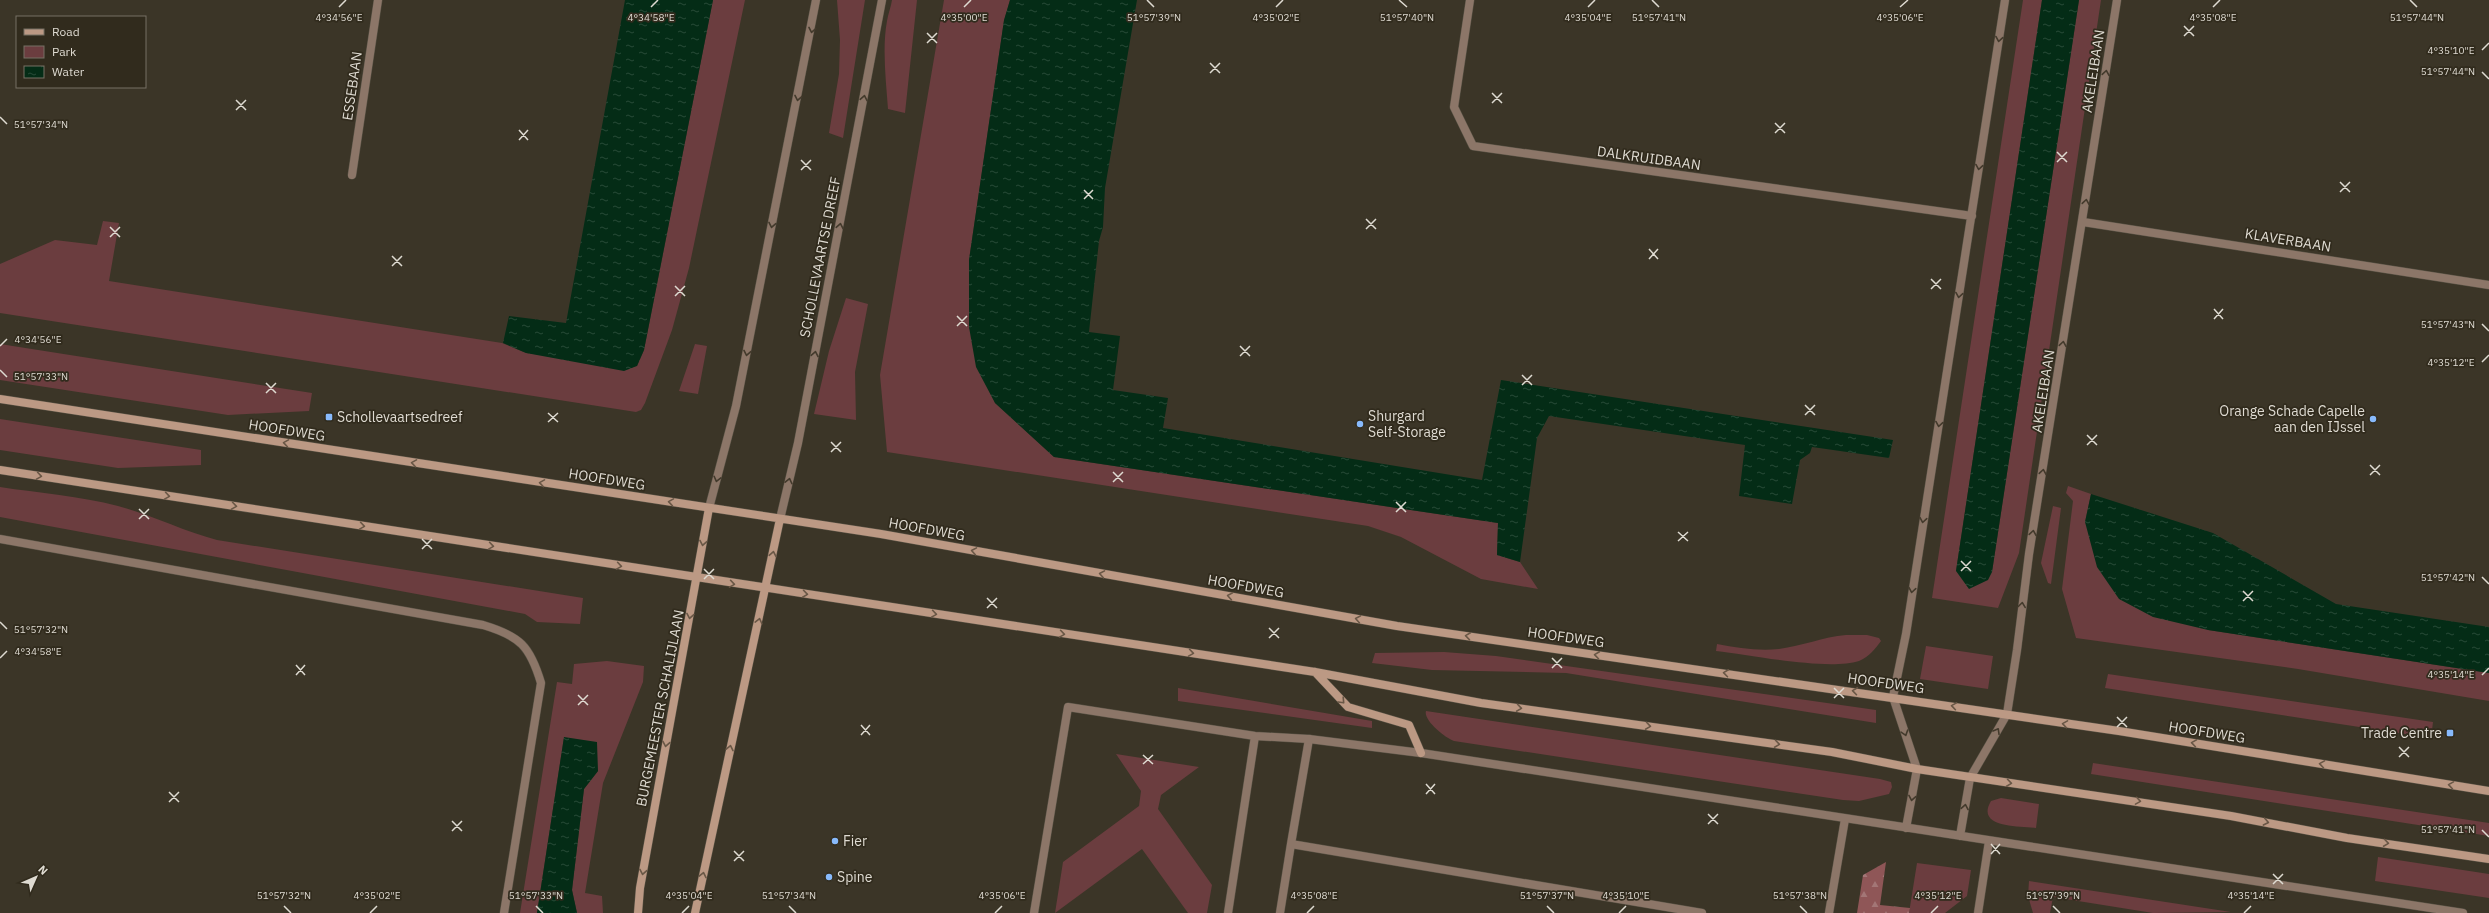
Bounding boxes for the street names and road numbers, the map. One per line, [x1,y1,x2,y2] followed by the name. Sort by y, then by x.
[2078,28,2108,114] street label: AKELEIBAAN
[338,50,366,122] street label: ESSEBAAN
[1596,142,1702,174] street label: DALKRUIDBAAN
[796,175,844,339] street label: SCHOLLEVAARTSE DREEF
[2243,224,2333,256] street label: KLAVERBAAN
[2028,348,2058,434] street label: AKELEIBAAN
[247,415,327,445] street label: HOOFDWEG
[567,464,647,494] street label: HOOFDWEG
[887,513,967,545] street label: HOOFDWEG
[1206,570,1286,602] street label: HOOFDWEG
[632,608,688,808] street label: BURGEMEESTER SCHALIJLAAN
[1526,623,1606,651] street label: HOOFDWEG
[1846,669,1926,697] street label: HOOFDWEG
[2167,717,2247,747] street label: HOOFDWEG

